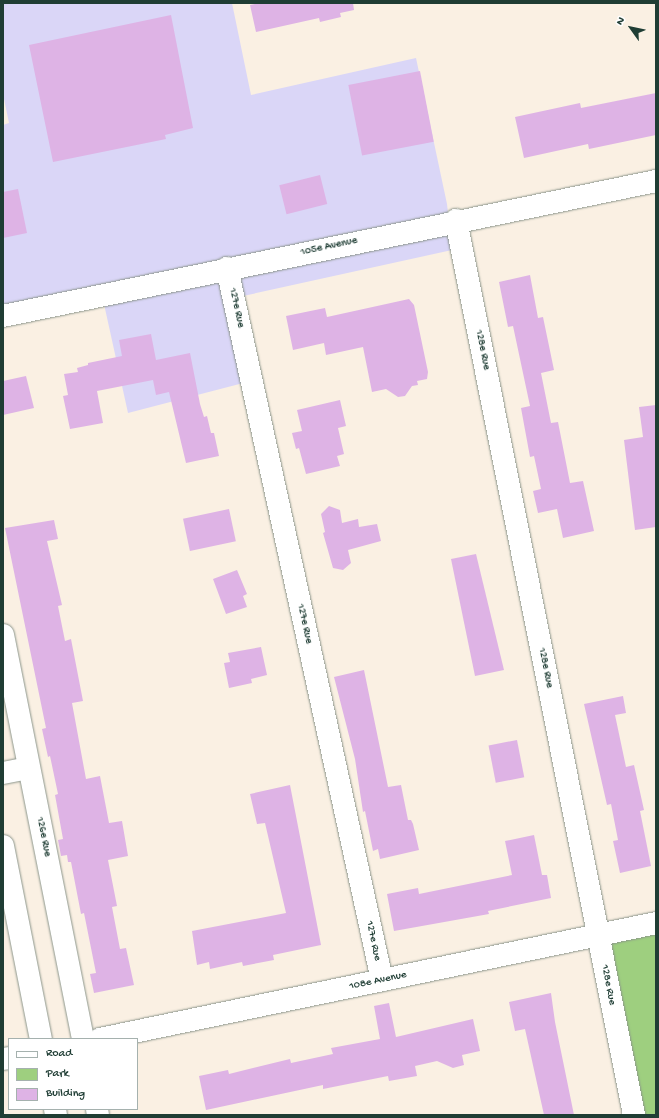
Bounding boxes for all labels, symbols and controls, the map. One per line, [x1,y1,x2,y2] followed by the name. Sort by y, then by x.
[611,8,651,48] north arrow
[614,15,628,28] text: N
[299,235,359,259] street label: 105e Avenue
[225,287,247,329] street label: 127e Rue
[472,329,492,371] street label: 128e Rue
[293,603,315,645] street label: 127e Rue
[535,647,555,689] street label: 128e Rue
[33,816,53,858] street label: 126e Rue
[362,920,384,962] street label: 127e Rue
[598,964,618,1006] street label: 128e Rue
[348,969,408,993] street label: 108e Avenue
[8,1038,138,1110] legend
[46,1047,72,1061] text: Road
[46,1067,69,1081] text: Park
[46,1087,85,1101] text: Building

